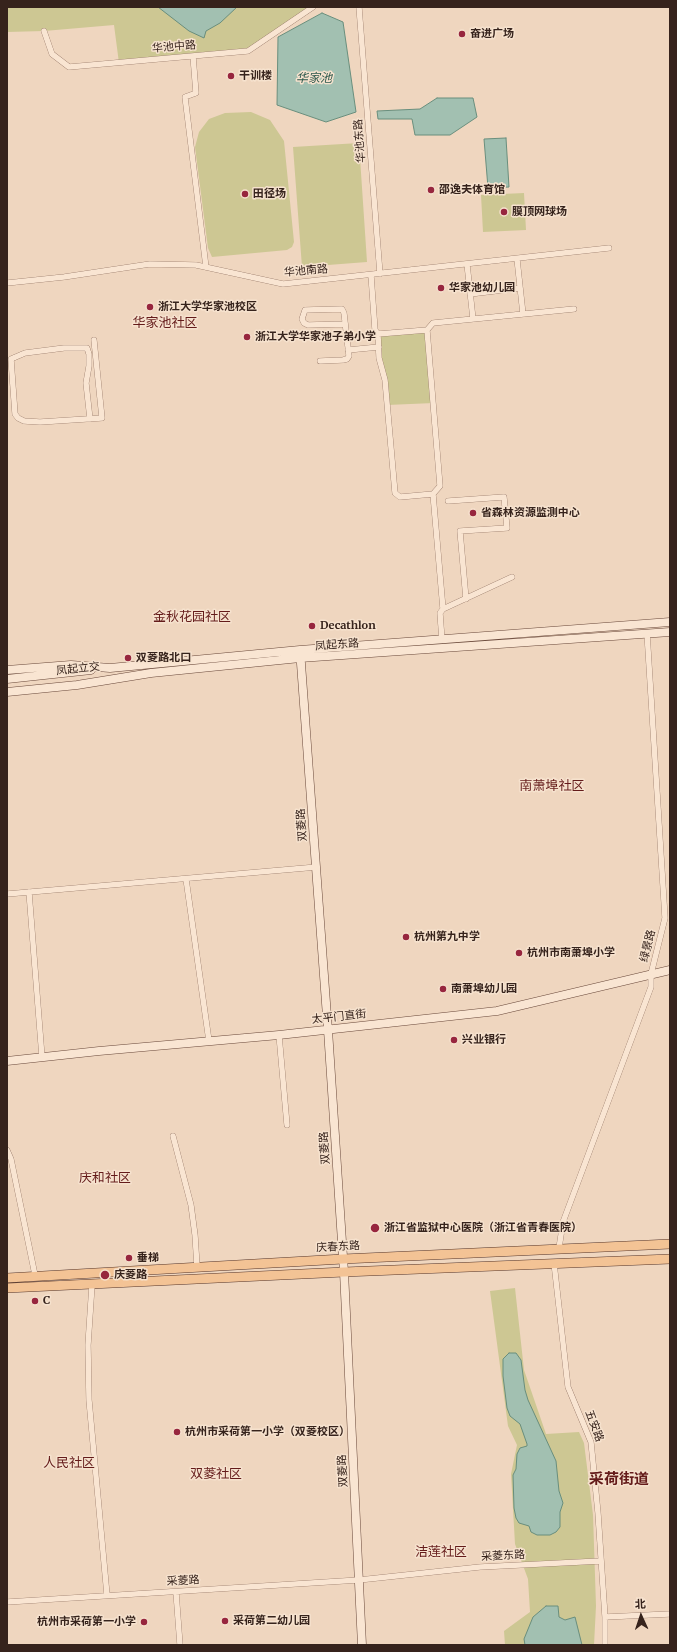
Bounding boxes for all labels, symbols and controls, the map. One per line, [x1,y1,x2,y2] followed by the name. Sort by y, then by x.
[470,27,514,41] place label: 奋进广场
[457,29,467,39] marker: 奋进广场
[152,39,196,55] street label: 华池中路
[239,69,272,83] place label: 干训楼
[226,71,236,81] marker: 干训楼
[296,72,332,86] water label: 华家池
[352,119,368,163] street label: 华池东路
[439,183,505,197] place label: 邵逸夫体育馆
[426,185,436,195] marker: 邵逸夫体育馆
[253,187,286,201] place label: 田径场
[240,189,250,199] marker: 田径场
[512,205,567,219] place label: 膜顶网球场
[499,207,509,217] marker: 膜顶网球场
[284,263,328,279] street label: 华池南路
[449,281,515,295] place label: 华家池幼儿园
[436,283,446,293] marker: 华家池幼儿园
[158,300,257,314] place label: 浙江大学华家池校区
[145,302,155,312] marker: 浙江大学华家池校区
[133,315,197,331] district label: 华家池社区
[255,330,376,344] place label: 浙江大学华家池子弟小学
[242,332,252,342] marker: 浙江大学华家池子弟小学
[481,506,580,520] place label: 省森林资源监测中心
[468,508,478,518] marker: 省森林资源监测中心
[153,609,231,625] district label: 金秋花园社区
[320,619,376,633] place label: Decathlon
[307,621,317,631] marker: Decathlon
[315,637,359,653] street label: 凤起东路
[136,651,191,665] place label: 双菱路北口
[123,653,133,663] marker: 双菱路北口
[55,660,101,678] street label: 凤起立交
[520,778,584,794] district label: 南萧埠社区
[294,808,310,842] street label: 双菱路
[638,928,658,964] street label: 绿景路
[414,930,480,944] place label: 杭州第九中学
[401,932,411,942] marker: 杭州第九中学
[527,946,615,960] place label: 杭州市南萧埠小学
[514,948,524,958] marker: 杭州市南萧埠小学
[451,982,517,996] place label: 南萧埠幼儿园
[438,984,448,994] marker: 南萧埠幼儿园
[311,1008,367,1026] street label: 太平门直街
[462,1033,506,1047] place label: 兴业银行
[449,1035,459,1045] marker: 兴业银行
[317,1131,333,1165] street label: 双菱路
[79,1170,131,1186] district label: 庆和社区
[384,1221,582,1235] place label: 浙江省监狱中心医院（浙江省青春医院）
[369,1222,381,1234] marker: 浙江省监狱中心医院（浙江省青春医院）
[316,1239,360,1255] street label: 庆春东路
[137,1251,159,1265] place label: 垂梯
[124,1253,134,1263] marker: 垂梯
[114,1268,147,1282] place label: 庆菱路
[99,1269,111,1281] marker: 庆菱路
[43,1294,50,1308] place label: C
[30,1296,40,1306] marker: C
[582,1408,606,1444] street label: 五安路
[185,1425,350,1439] place label: 杭州市采荷第一小学（双菱校区）
[172,1427,182,1437] marker: 杭州市采荷第一小学（双菱校区）
[336,1454,350,1488] street label: 双菱路
[43,1455,95,1471] district label: 人民社区
[190,1466,242,1482] district label: 双菱社区
[589,1471,649,1489] district label: 采荷街道
[415,1544,467,1560] district label: 洁莲社区
[481,1548,525,1564] street label: 采菱东路
[166,1574,200,1588] street label: 采菱路
[621,1596,661,1636] north arrow
[635,1597,646,1611] text: 北
[233,1614,310,1628] place label: 采荷第二幼儿园
[37,1615,136,1629] place label: 杭州市采荷第一小学
[220,1616,230,1626] marker: 采荷第二幼儿园
[139,1617,149,1627] marker: 杭州市采荷第一小学

